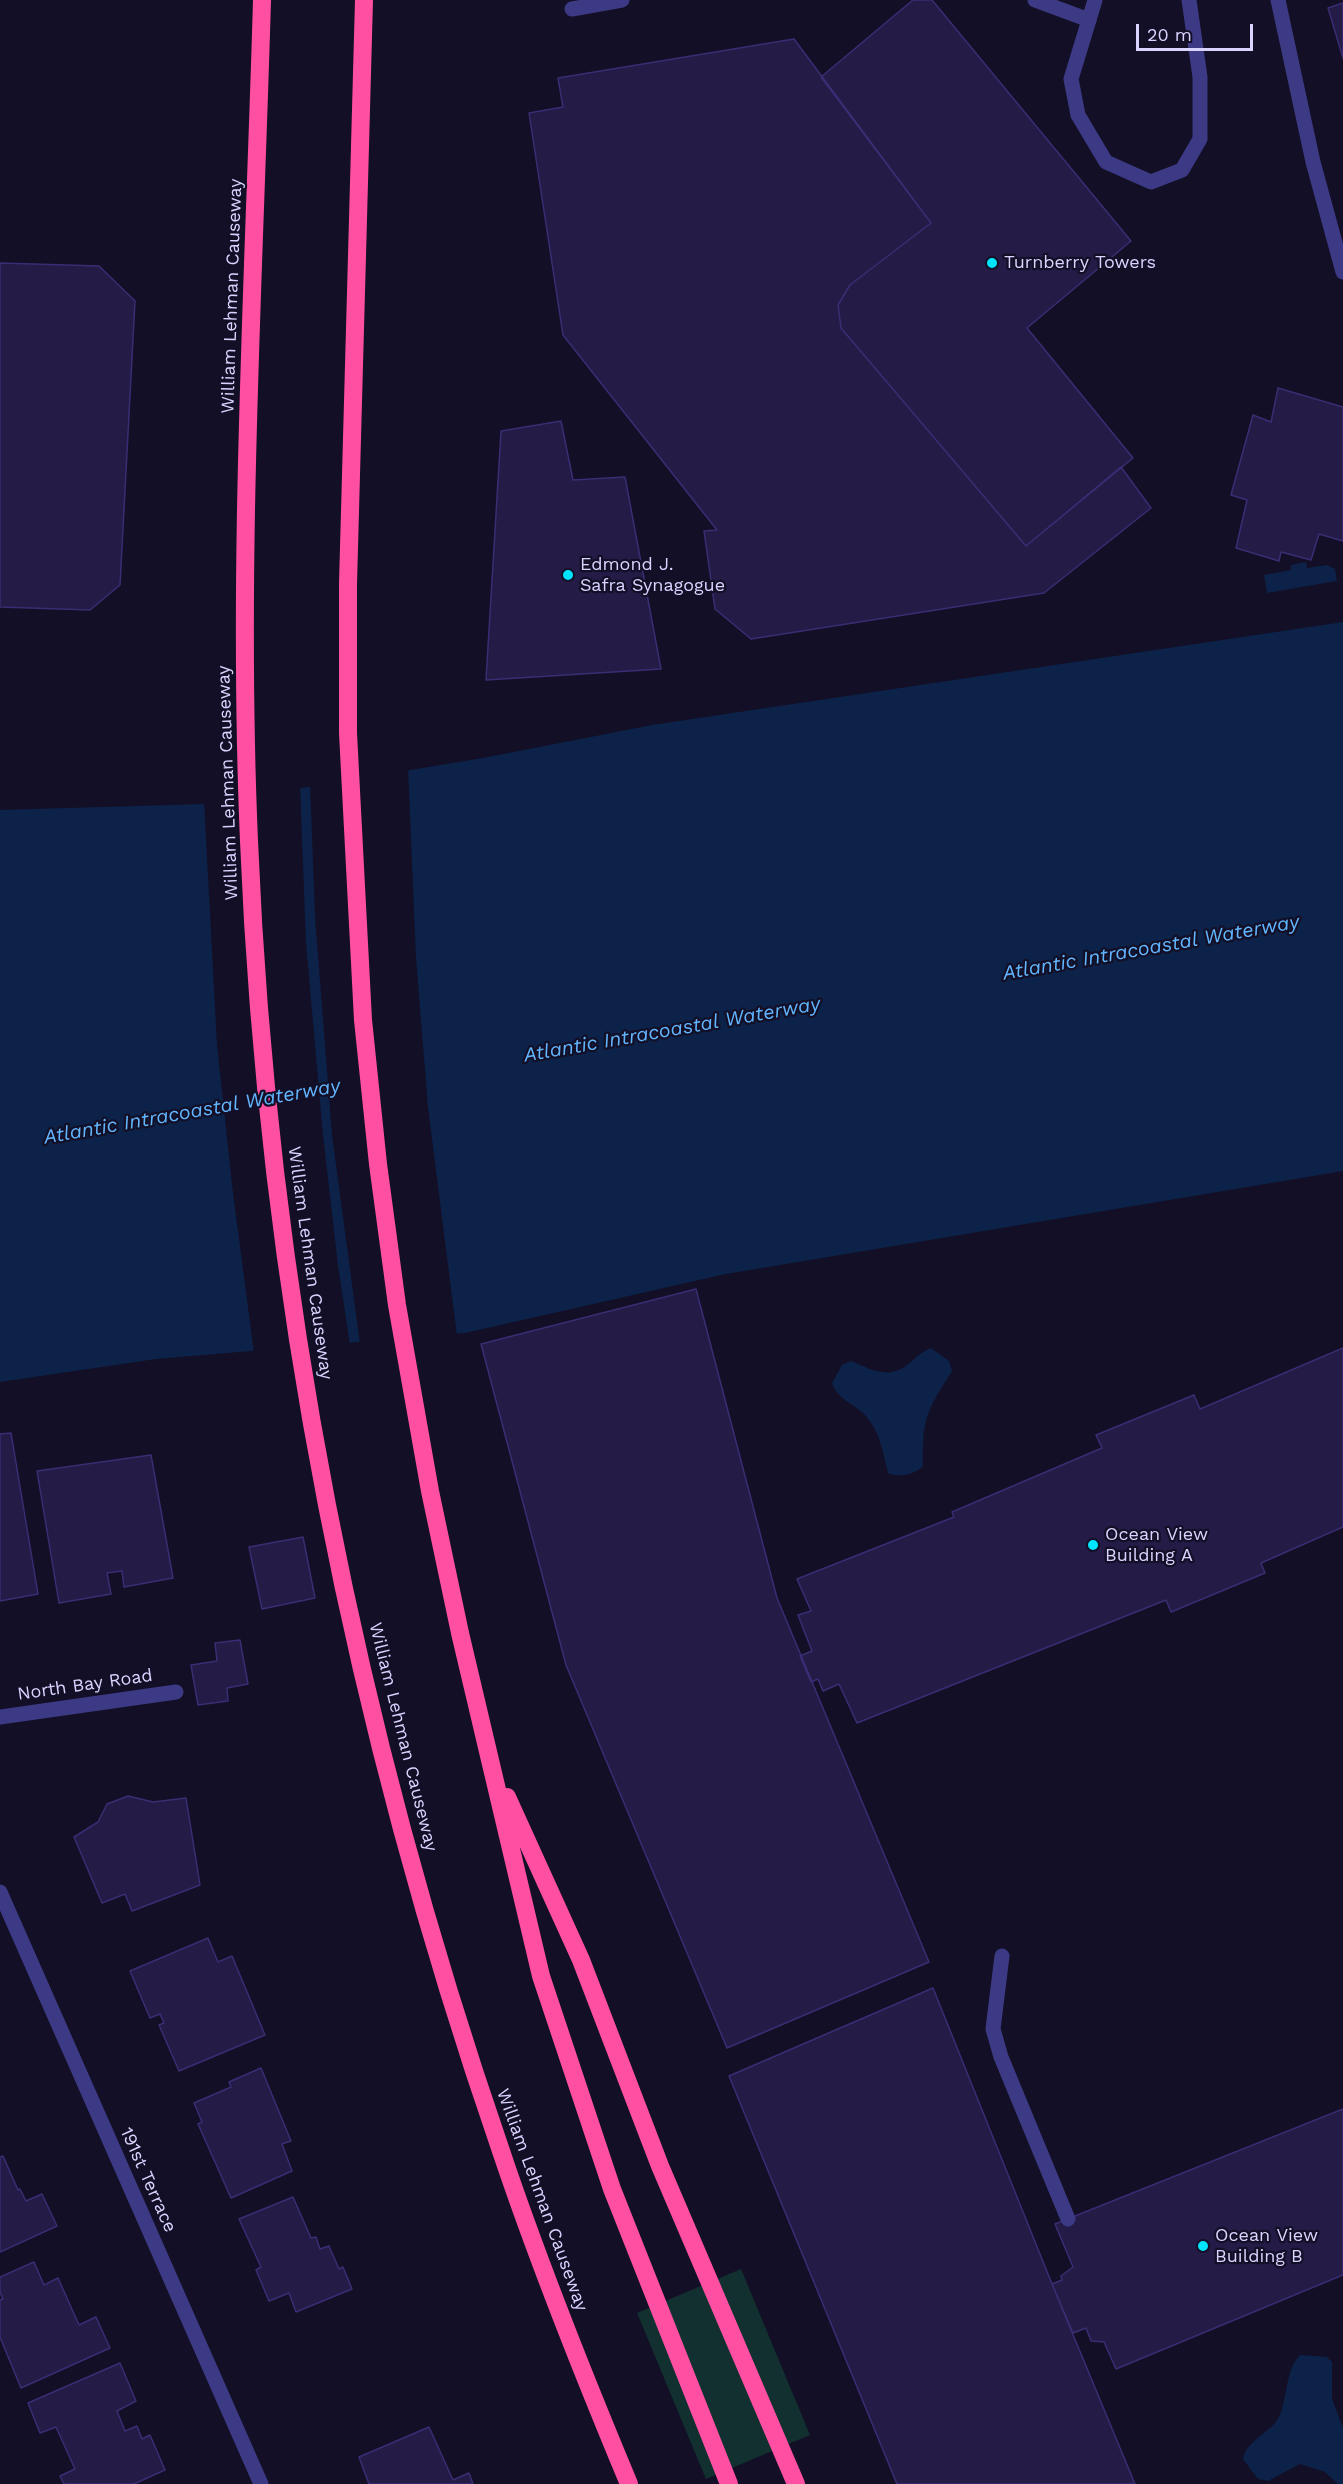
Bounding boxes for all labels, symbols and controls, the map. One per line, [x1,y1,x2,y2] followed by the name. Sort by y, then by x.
[1139,12,1256,50] scale bar
[1147,24,1192,45] text: 20 m
[217,178,247,414] street label: William Lehman Causeway
[1004,252,1156,274] place label: Turnberry Towers
[985,256,999,270] marker: Turnberry Towers
[580,554,725,596] place label: Edmond J. Safra Synagogue
[561,568,575,582] marker: Edmond J. Safra Synagogue
[213,665,243,901] street label: William Lehman Causeway
[1001,910,1301,986] water label: Atlantic Intracoastal Waterway
[522,992,822,1068] water label: Atlantic Intracoastal Waterway
[42,1074,342,1150] water label: Atlantic Intracoastal Waterway
[283,1145,337,1381] street label: William Lehman Causeway
[1105,1524,1208,1567] place label: Ocean View Building A
[1086,1538,1100,1552] marker: Ocean View Building A
[364,1620,442,1854] street label: William Lehman Causeway
[16,1665,154,1705] street label: North Bay Road
[492,2086,592,2314] street label: William Lehman Causeway
[115,2124,181,2236] street label: 191st Terrace
[1215,2225,1318,2268] place label: Ocean View Building B
[1196,2239,1210,2253] marker: Ocean View Building B

